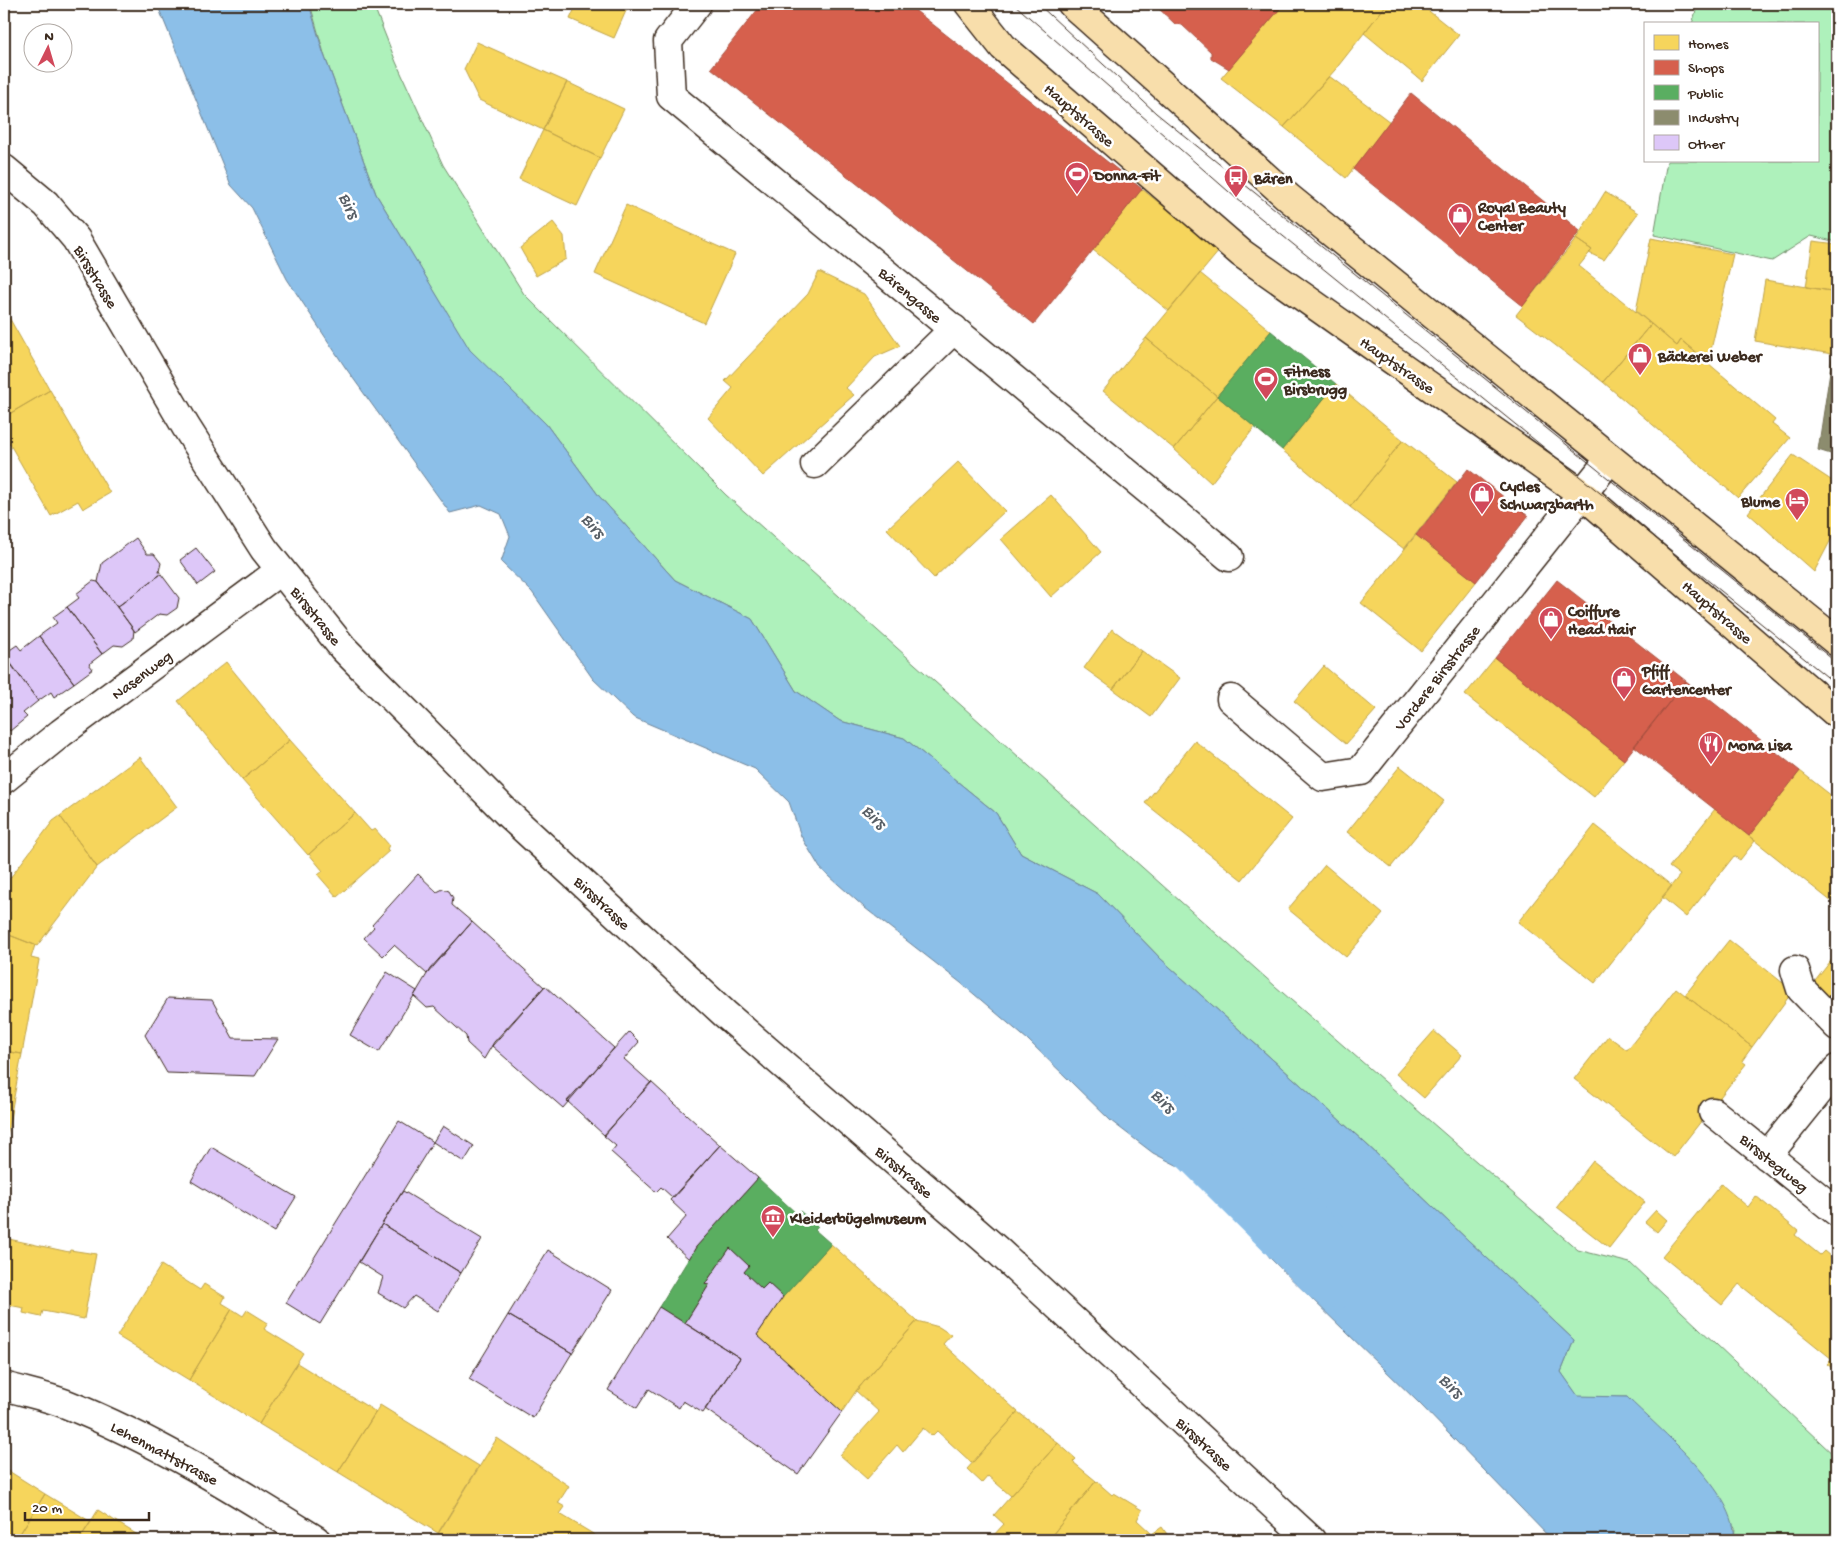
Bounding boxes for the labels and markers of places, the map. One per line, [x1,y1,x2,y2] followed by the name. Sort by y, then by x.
[1064,161,1090,195] sports icon: Donna-Fit
[1223,164,1249,198] bus stop icon: Bären
[1092,168,1162,187] place label: Donna-Fit
[1253,171,1293,190] place label: Bären
[1477,200,1566,237] place label: Royal Beauty Center
[1447,202,1473,236] shop icon: Royal Beauty Center
[1627,342,1653,376] shop icon: Bäckerei Weber
[1657,349,1764,368] place label: Bäckerei Weber
[1283,364,1347,401] place label: Fitness Birsbrugg
[1253,366,1279,400] sports icon: Fitness Birsbrugg
[1499,479,1594,516] place label: Cycles Schwarzbarth
[1469,481,1495,515] shop icon: Cycles Schwarzbarth
[1784,487,1810,521] hotel icon: Blume
[1740,494,1781,513] place label: Blume
[1567,603,1637,641] place label: Coiffure Head Hair
[1538,606,1564,640] shop icon: Coiffure Head Hair
[1641,663,1733,701] place label: Pfiff Gartencenter
[1611,666,1637,700] shop icon: Pfiff Gartencenter
[1698,731,1724,765] restaurant icon: Mona Lisa
[1728,738,1793,757] place label: Mona Lisa
[760,1204,786,1238] museum icon: Kleiderbügelmuseum
[789,1211,927,1230] place label: Kleiderbügelmuseum

